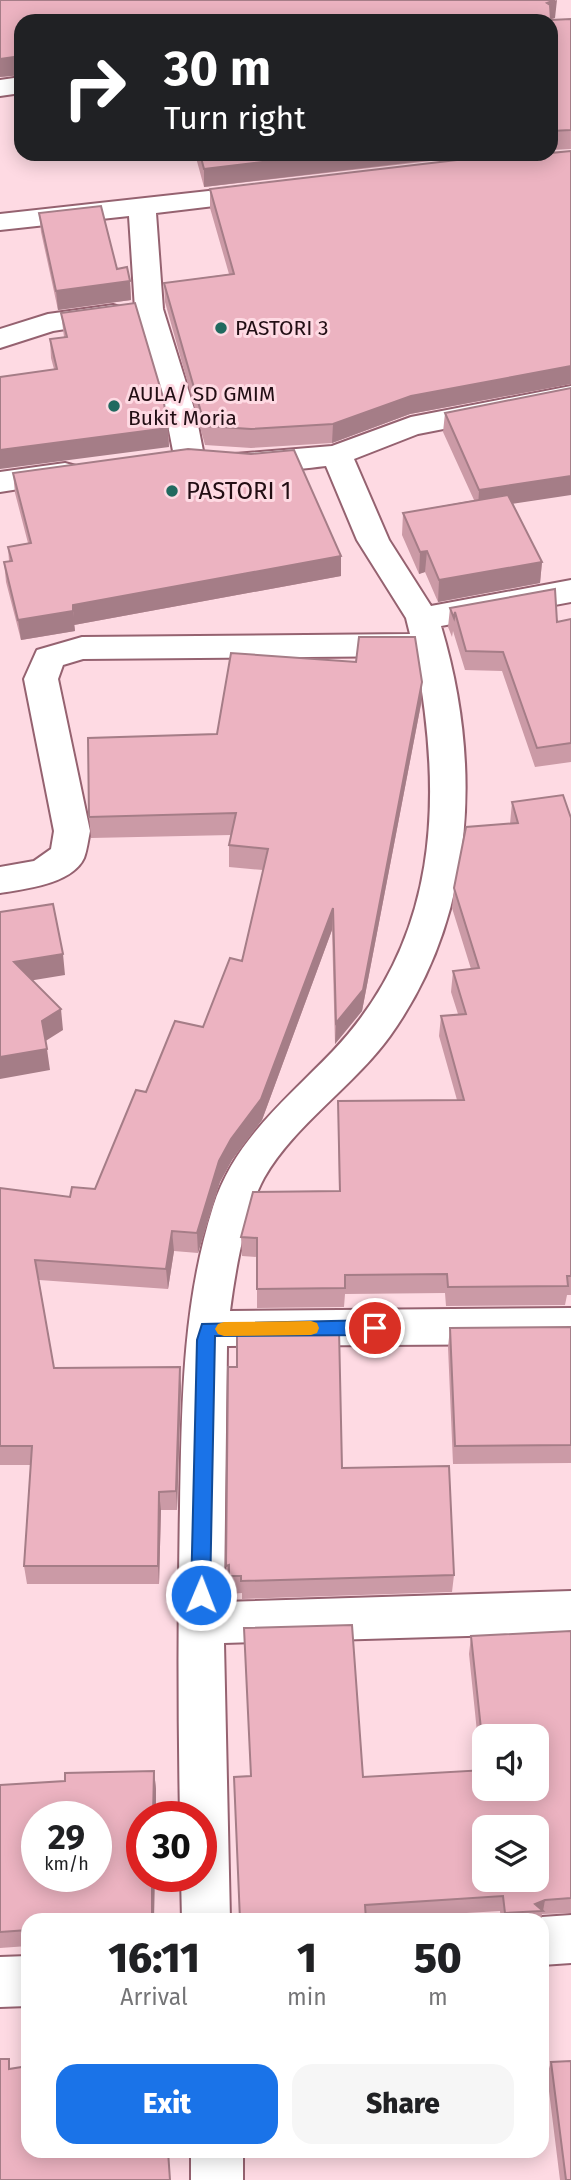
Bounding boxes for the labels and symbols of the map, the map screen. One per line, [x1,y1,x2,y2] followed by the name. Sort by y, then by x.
[235,315,329,341] place label: PASTORI 3
[213,320,229,336] marker: PASTORI 3
[128,381,275,431] place label: AULA/ SD GMIM Bukit Moria
[106,398,122,414] marker: AULA/ SD GMIM Bukit Moria
[186,477,291,505] place label: PASTORI 1
[164,483,180,499] marker: PASTORI 1
[345,1298,405,1358] pin
[164,1558,238,1632] position arrow
[126,1801,217,1892] speed limit sign: 30

